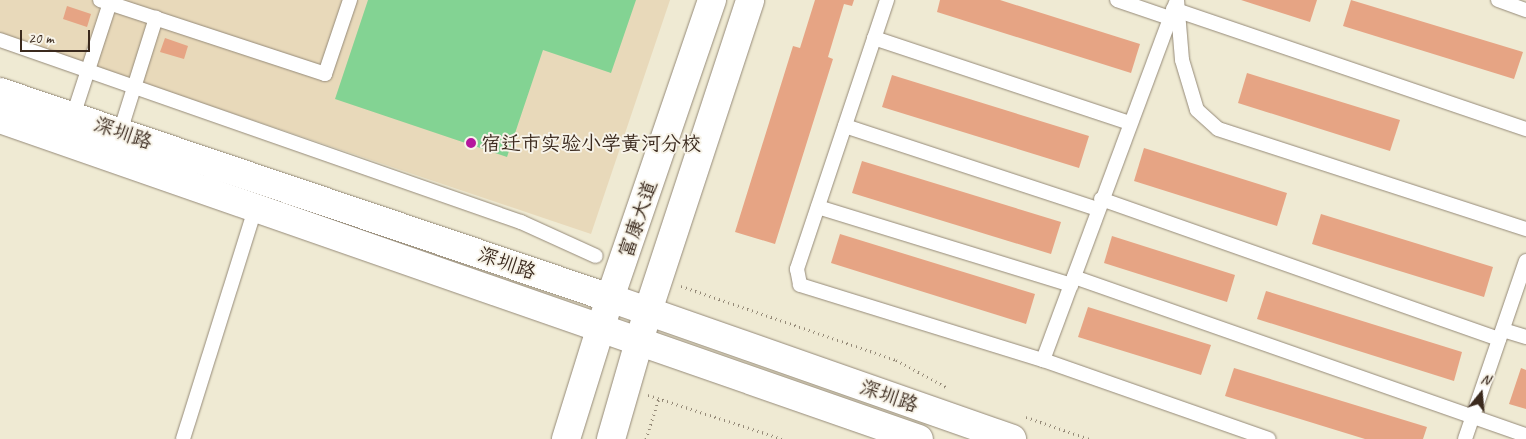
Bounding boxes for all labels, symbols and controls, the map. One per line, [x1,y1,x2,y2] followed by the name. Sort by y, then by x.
[22,20,92,52] scale bar
[28,29,54,48] text: 20 m
[91,112,155,154] street label: 深圳路
[481,131,701,155] place label: 宿迁市实验小学黄河分校
[465,137,477,149] marker: 宿迁市实验小学黄河分校
[614,177,662,261] street label: 富康大道
[475,242,539,284] street label: 深圳路
[1456,369,1506,419] north arrow
[1479,370,1492,389] text: N
[857,375,921,417] street label: 深圳路

